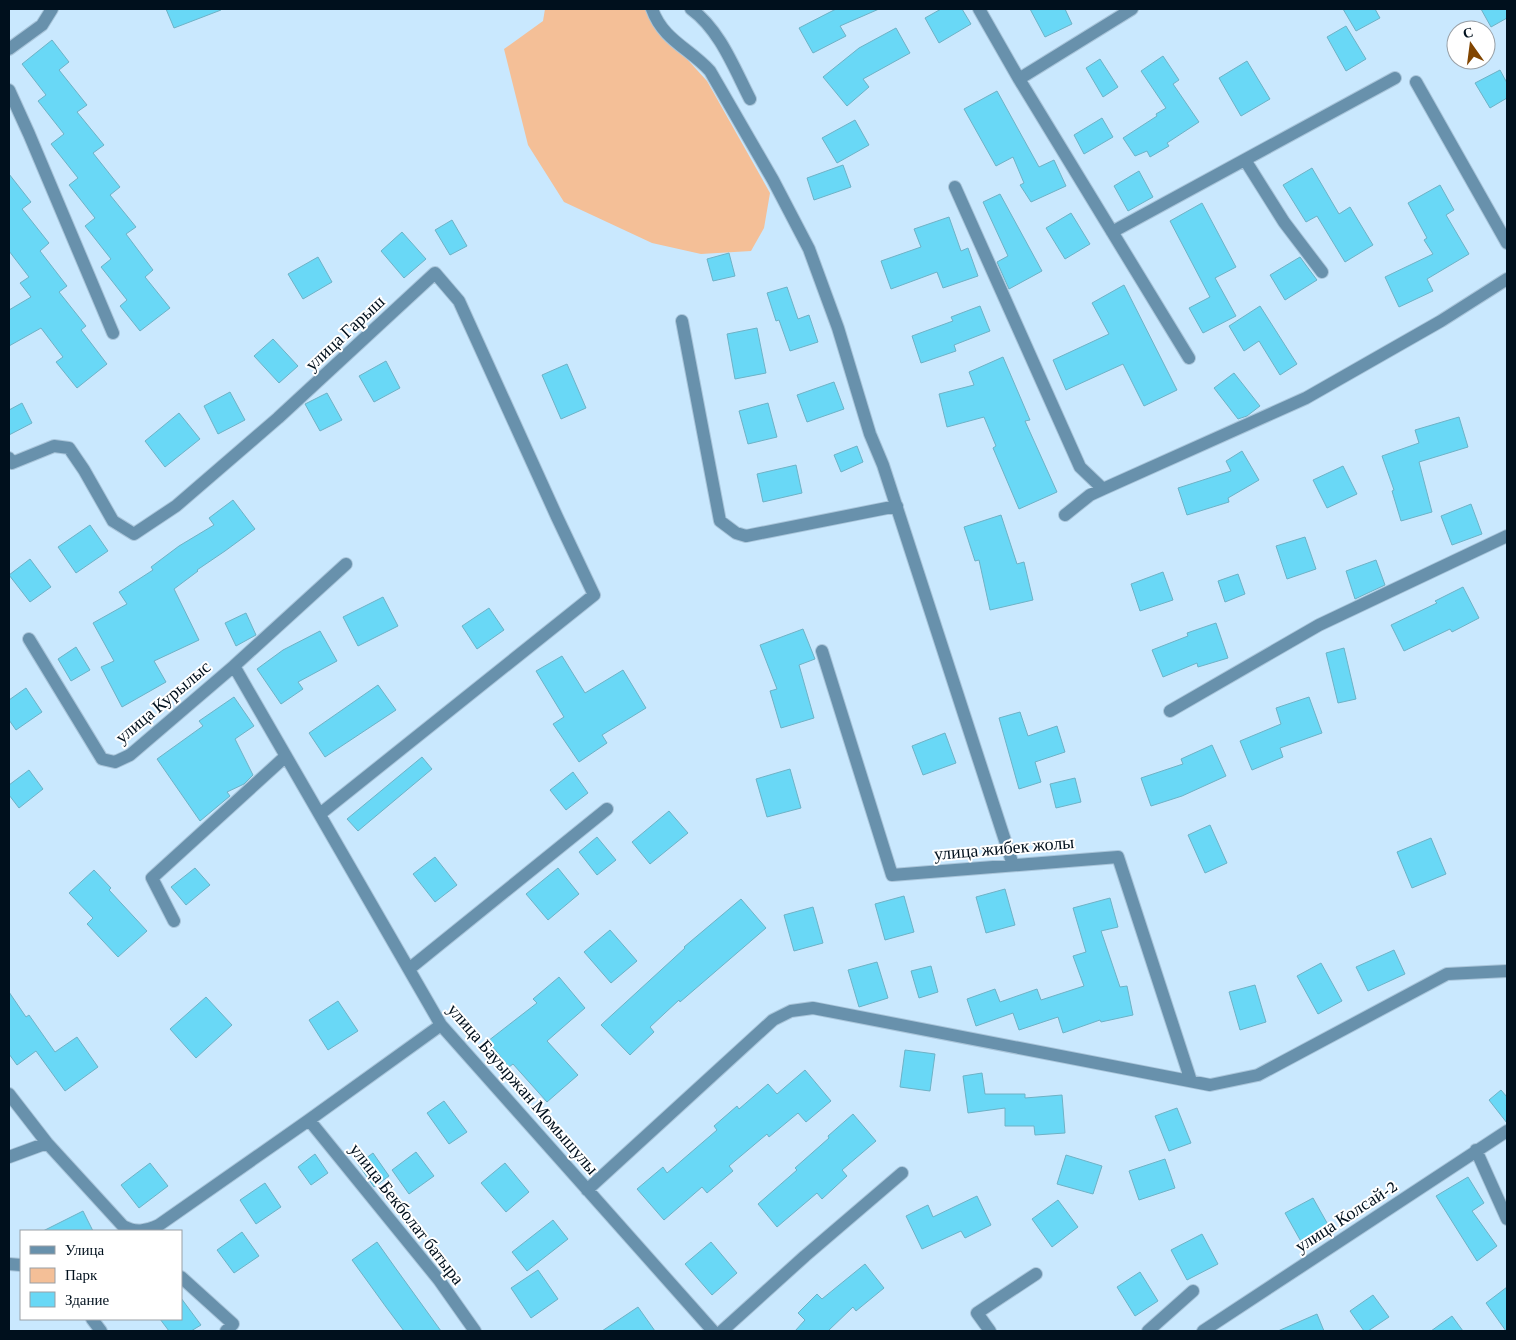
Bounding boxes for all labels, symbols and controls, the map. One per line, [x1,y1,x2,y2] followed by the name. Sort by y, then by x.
[1446,20,1496,70] north arrow
[1461,23,1475,41] text: С
[301,291,389,375] street label: улица Гарыш
[112,657,214,747] street label: улица Курылыс
[933,832,1075,864] street label: улица жибек жолы
[443,1000,603,1178] street label: улица Бауыржан Момышулы
[346,1139,468,1289] street label: улица Бекболат батыра
[1291,1176,1401,1256] street label: улица Колсай-2
[20,1230,182,1320] legend
[65,1242,104,1258] text: Улица
[65,1267,98,1283] text: Парк
[65,1292,109,1308] text: Здание

